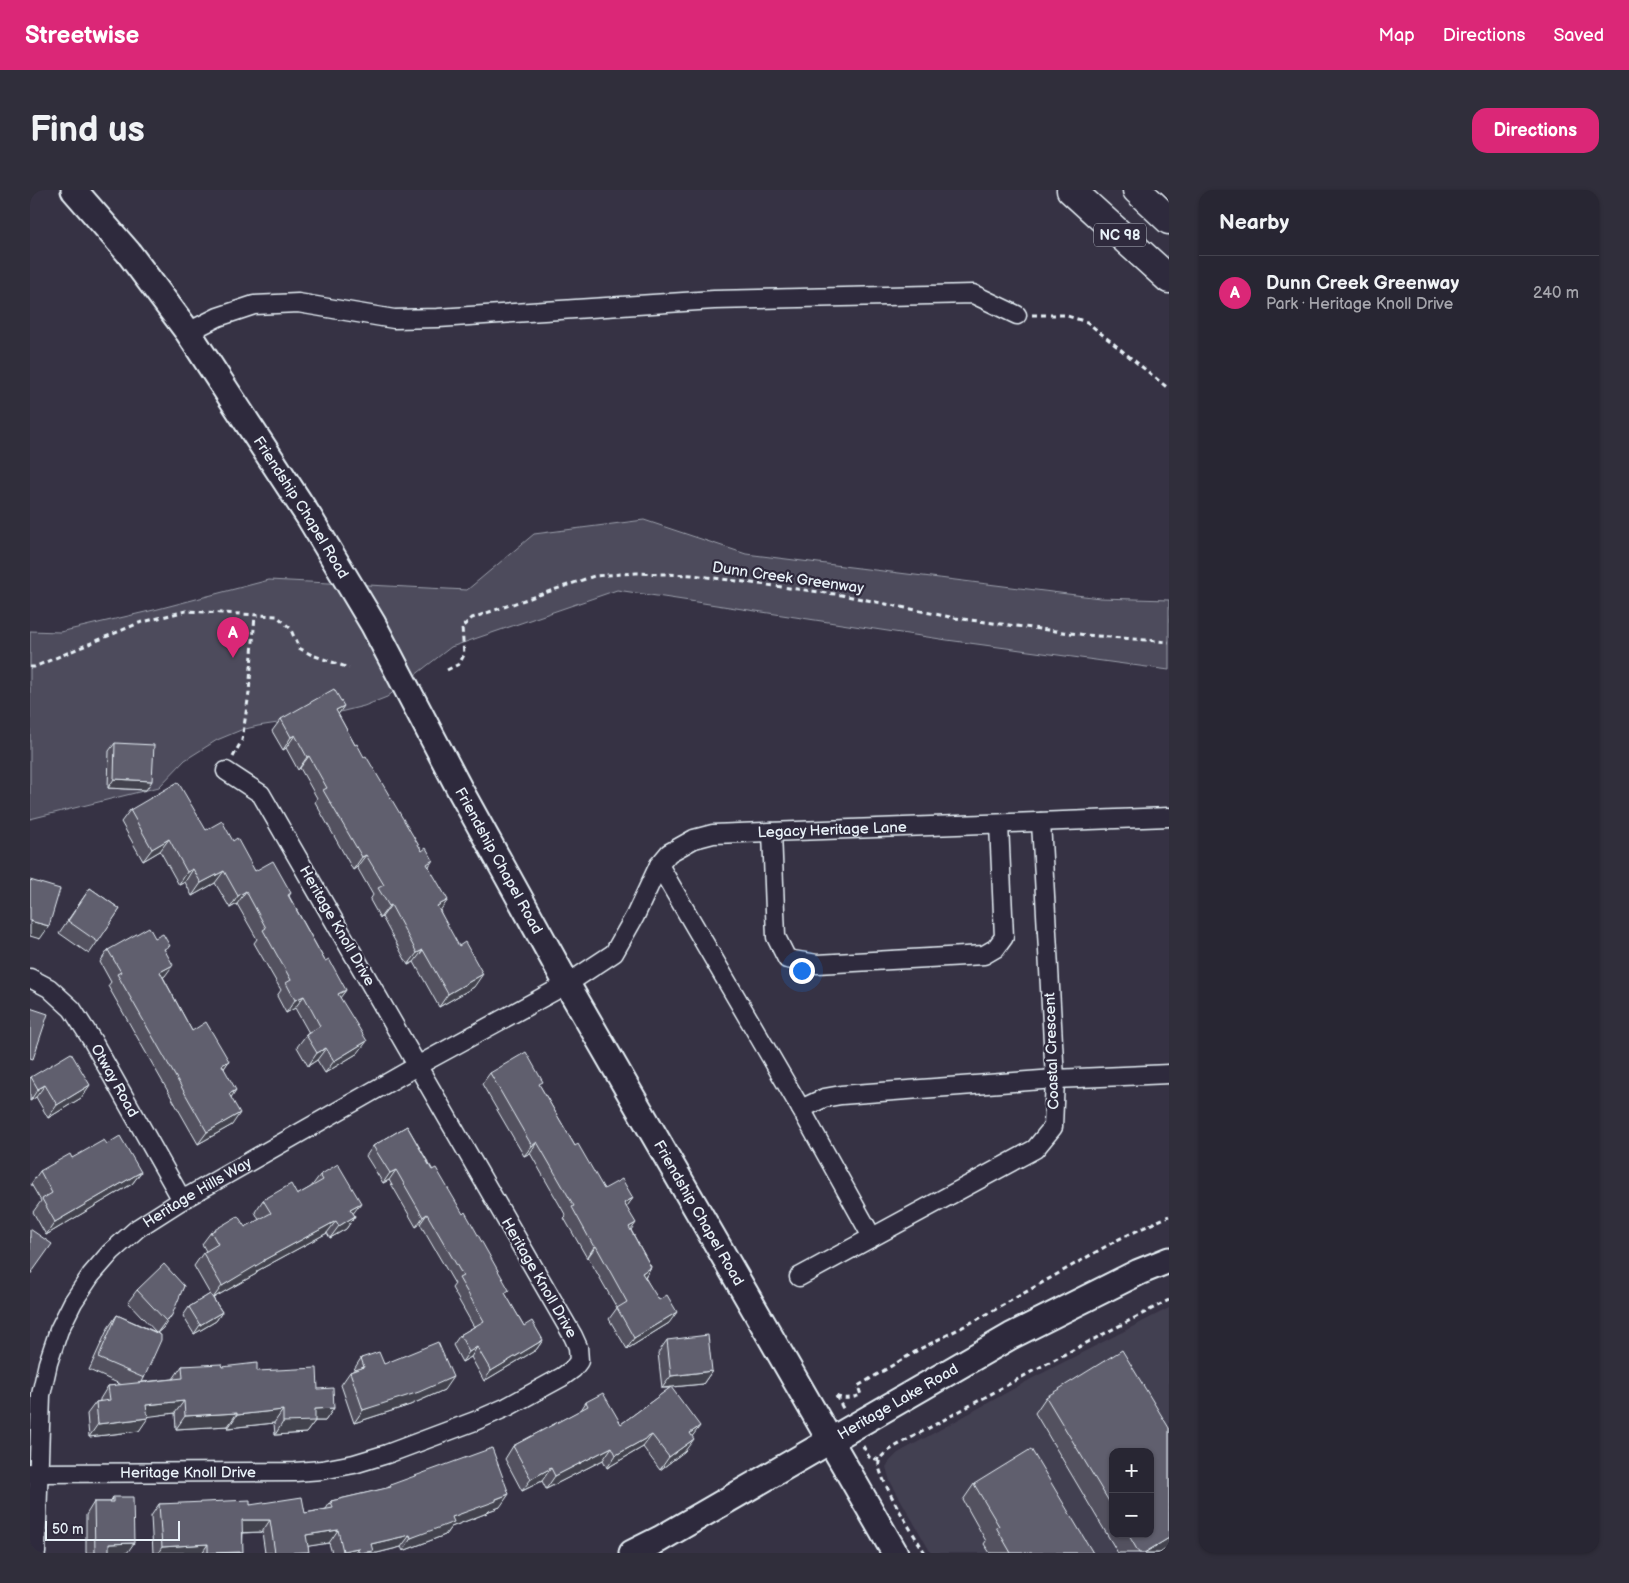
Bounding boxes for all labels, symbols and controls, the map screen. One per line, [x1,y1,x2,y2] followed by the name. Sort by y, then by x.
[25,21,139,50] text: Streetwise
[1379,25,1415,46] text: Map
[1443,25,1525,46] text: Directions
[1553,25,1604,46] text: Saved
[1472,108,1599,153] button: Directions
[30,109,145,152] text: Find us
[1219,210,1289,235] text: Nearby
[1094,224,1146,246] road number: NC 98
[1266,272,1459,295] text: Dunn Creek Greenway
[1230,284,1240,303] text: A
[1533,284,1579,303] text: 240 m
[1266,295,1453,314] text: Park · Heritage Knoll Drive
[249,433,353,582] street label: Friendship Chapel Road
[711,558,865,598] street label: Dunn Creek Greenway
[217,617,249,658] pin: A
[451,784,547,937] street label: Friendship Chapel Road
[757,817,907,842] street label: Legacy Heritage Lane
[295,862,379,990] street label: Heritage Knoll Drive
[789,958,815,984] your location
[1040,992,1064,1110] street label: Coastal Crescent
[87,1041,143,1120] street label: Otway Road
[650,1137,748,1289] street label: Friendship Chapel Road
[139,1153,255,1232] street label: Heritage Hills Way
[497,1214,581,1342] street label: Heritage Knoll Drive
[834,1359,961,1444] street label: Heritage Lake Road
[1109,1448,1154,1538] map controls
[1109,1448,1154,1493] button: +
[120,1463,256,1482] street label: Heritage Knoll Drive
[1109,1493,1154,1538] button: −
[45,1518,180,1541] scale bar
[52,1521,84,1538] text: 50 m

